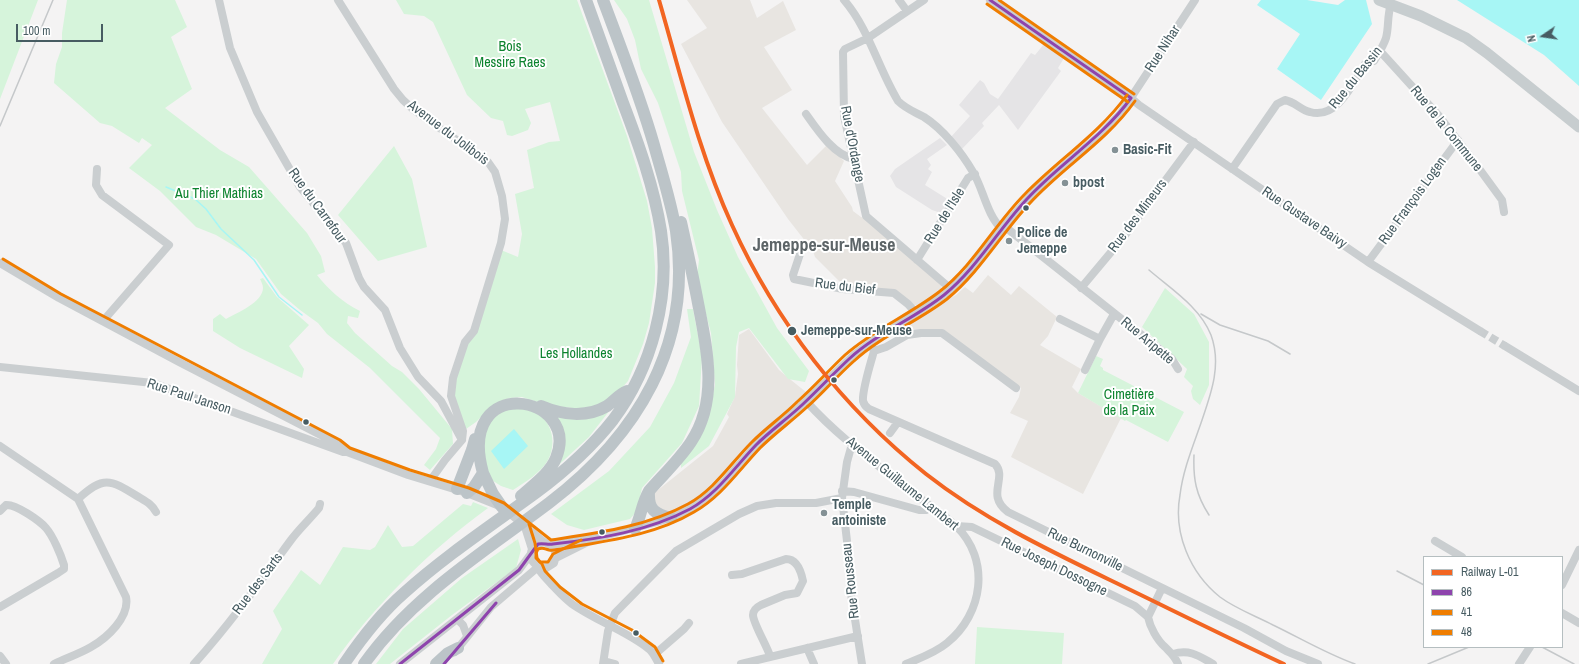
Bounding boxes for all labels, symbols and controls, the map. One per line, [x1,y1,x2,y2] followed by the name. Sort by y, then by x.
[18,16,105,42] scale bar
[1523,16,1563,56] north arrow
[1142,22,1184,76] street label: Rue Nihar
[23,23,50,39] text: 100 m
[1524,34,1539,43] text: N
[475,39,545,72] park label: Bois Messire Raes
[1326,43,1386,113] street label: Rue du Bassin
[1406,83,1486,175] street label: Rue de la Commune
[404,97,492,169] street label: Avenue du Jolibois
[836,104,868,184] street label: Rue d'Ordange
[1123,142,1171,158] place label: Basic-Fit
[1110,145,1120,155] marker: Basic-Fit
[1376,154,1450,248] street label: Rue François Logen
[284,165,350,247] street label: Rue du Carrefour
[1073,175,1104,191] place label: bpost
[1105,176,1171,256] street label: Rue des Mineurs
[1060,178,1070,188] marker: bpost
[1258,183,1350,253] street label: Rue Gustave Baivy
[921,185,969,247] street label: Rue de l'Isle
[175,186,263,202] park label: Au Thier Mathias
[1021,203,1031,213] unlabelled marker
[1017,225,1067,258] place label: Police de Jemeppe
[753,235,895,257] district label: Jemeppe-sur-Meuse
[1004,236,1014,246] marker: Police de Jemeppe
[814,275,876,299] street label: Rue du Bief
[1117,314,1177,368] street label: Rue Aripette
[801,323,912,339] place label: Jemeppe-sur-Meuse
[786,325,798,337] marker: Jemeppe-sur-Meuse
[540,346,612,362] park label: Les Hollandes
[829,375,839,385] unlabelled marker
[145,376,233,418] street label: Rue Paul Janson
[1103,387,1155,420] park label: Cimetière de la Paix
[301,417,311,427] unlabelled marker
[842,434,962,534] street label: Avenue Guillaume Lambert
[832,497,886,530] place label: Temple antoiniste
[819,508,829,518] marker: Temple antoiniste
[1045,525,1125,575] street label: Rue Burnonville
[597,527,607,537] unlabelled marker
[998,534,1110,600] street label: Rue Joseph Dossogne
[839,542,863,620] street label: Rue Rousseau
[229,550,287,618] street label: Rue des Sarts
[1423,556,1563,648] legend
[1461,564,1518,580] text: Railway L-01
[1461,584,1472,600] text: 86
[1461,604,1472,620] text: 41
[1461,624,1472,640] text: 48
[631,628,641,638] unlabelled marker

